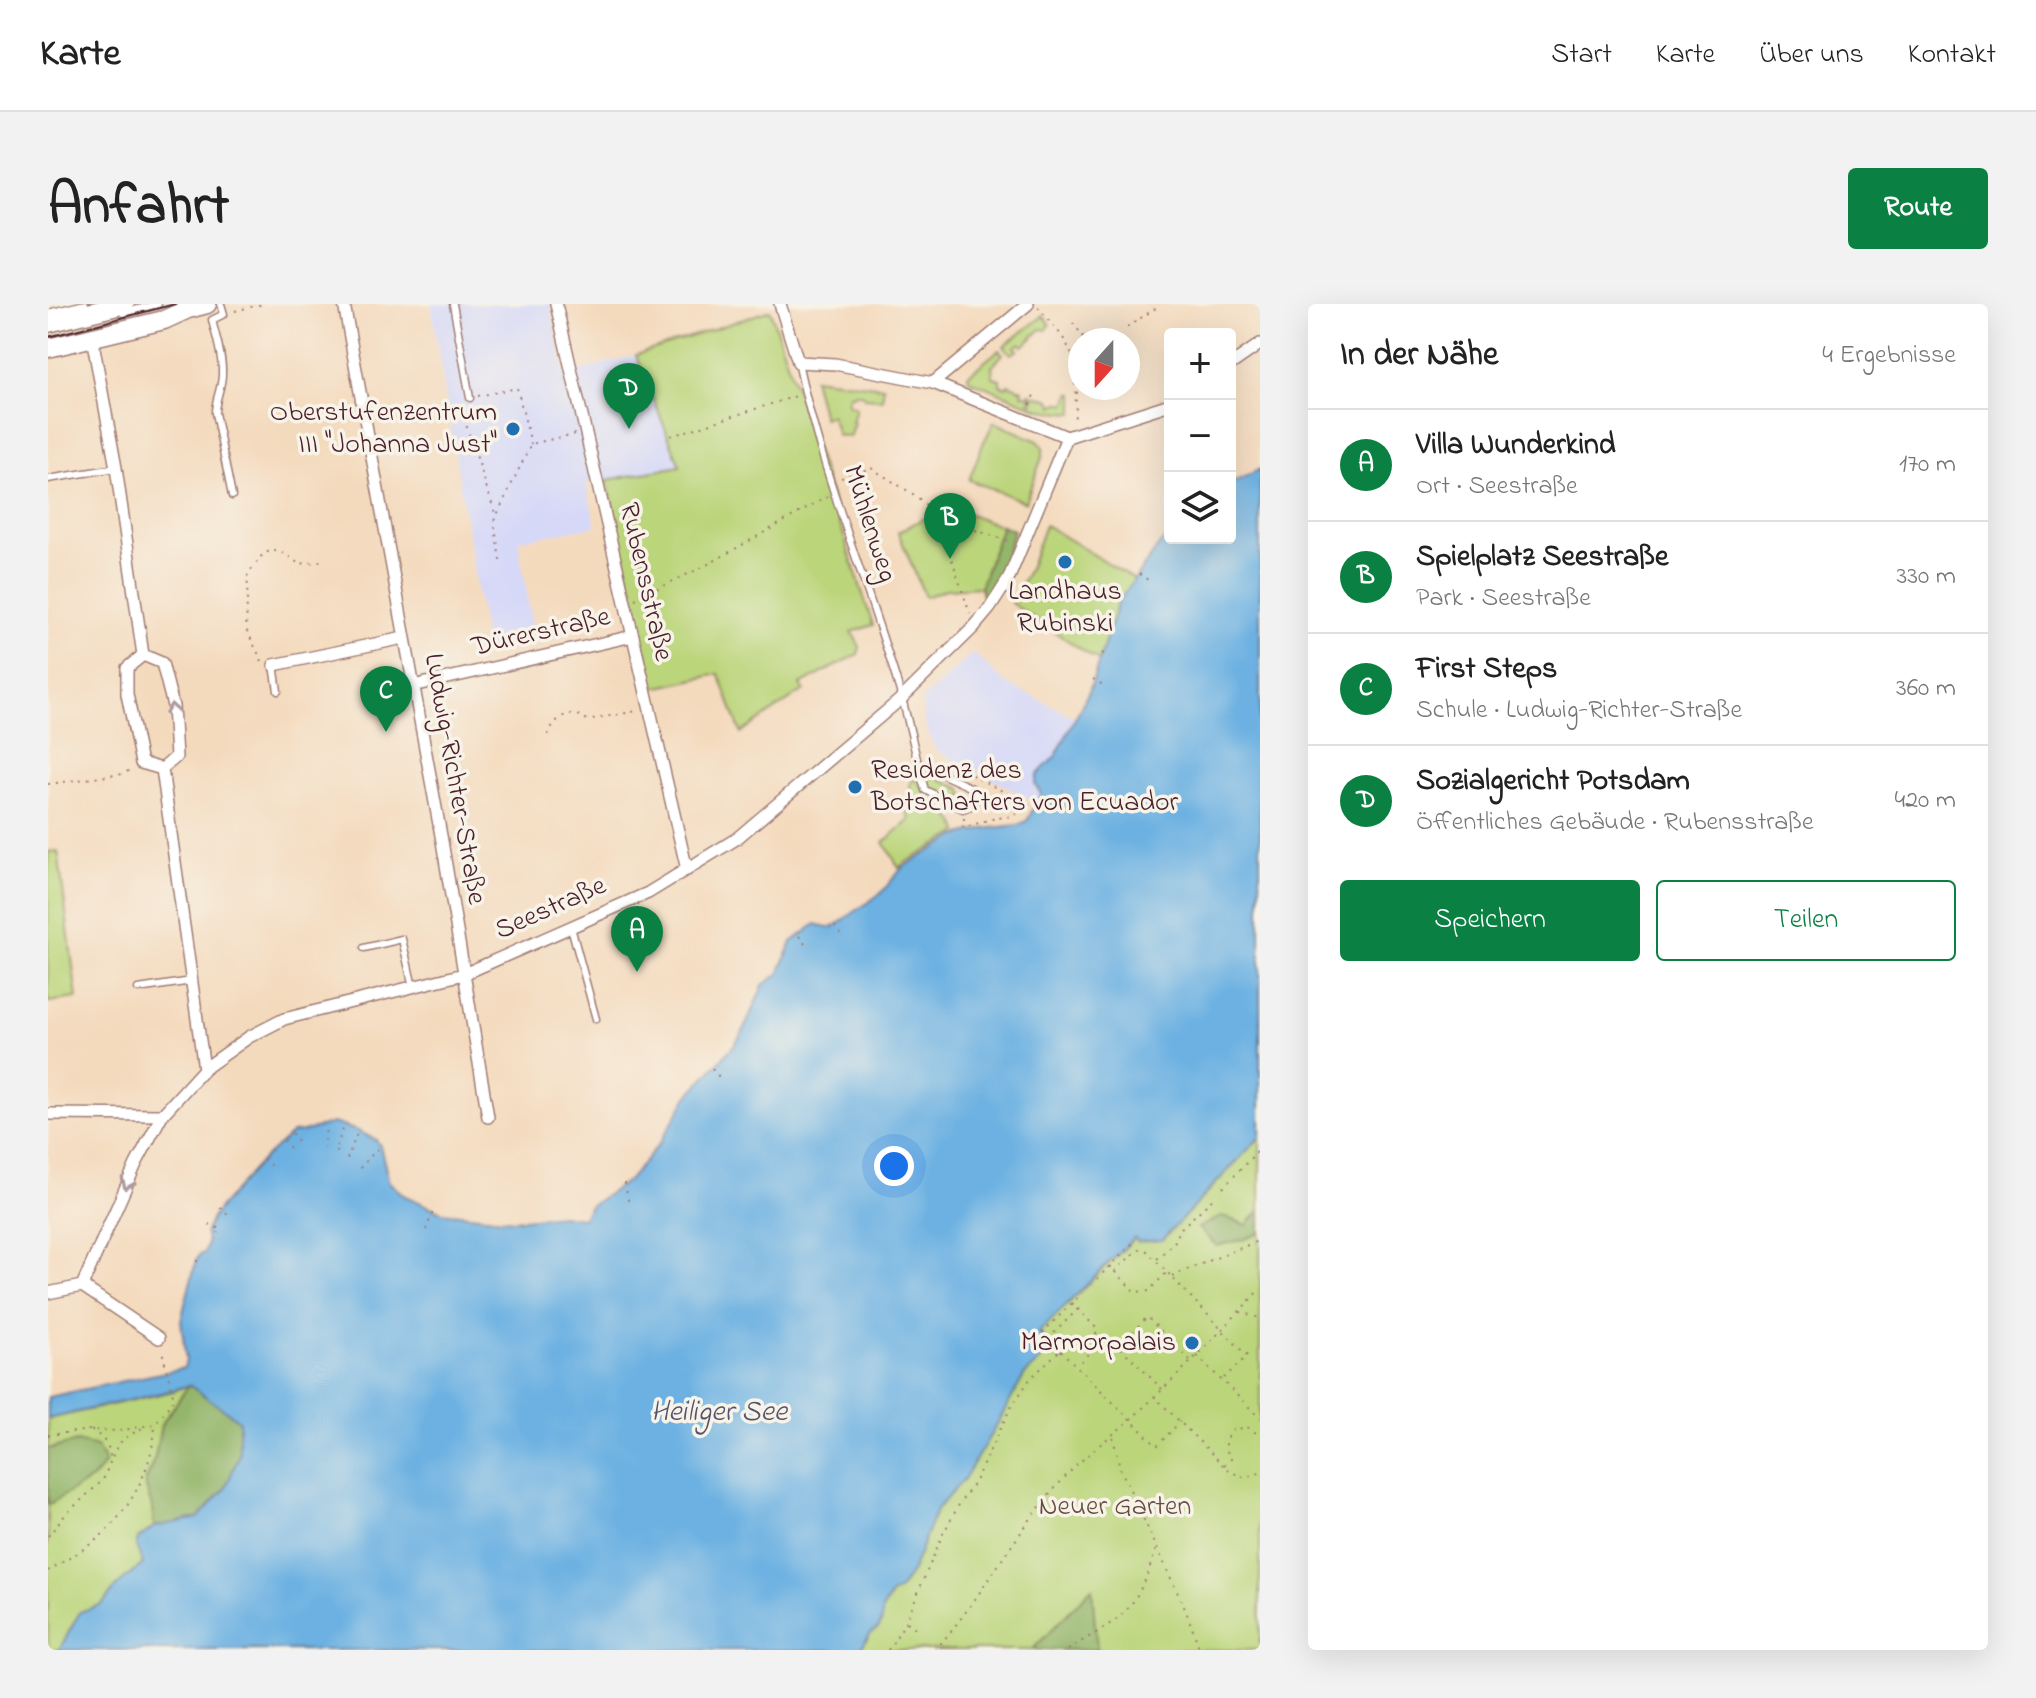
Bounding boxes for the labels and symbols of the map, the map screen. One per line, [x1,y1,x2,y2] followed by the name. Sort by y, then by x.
[1068,328,1140,400] north arrow
[603,363,655,429] pin: D
[270,393,497,466] place label: Oberstufenzentrum III "Johanna Just"
[504,420,522,438] marker: Oberstufenzentrum III "Johanna Just"
[831,460,907,588] street label: Mühlenweg
[924,493,976,559] pin: B
[607,499,683,666] street label: Rubensstraße
[1056,553,1074,571] marker: Landhaus Rubinski
[1008,572,1122,645] place label: Landhaus Rubinski
[467,597,615,669] street label: Dürerstraße
[412,650,496,908] street label: Ludwig-Richter-Straße
[360,666,412,732] pin: C
[164,702,181,715] one-way arrow
[870,751,1179,824] place label: Residenz des Botschafters von Ecuador
[846,778,864,796] marker: Residenz des Botschafters von Ecuador
[489,866,614,952] street label: Seestraße
[611,906,663,972] pin: A
[874,1146,914,1186] your location
[121,1176,137,1190] one-way arrow
[1021,1323,1176,1364] place label: Marmorpalais
[1183,1334,1201,1352] marker: Marmorpalais
[651,1391,789,1435] water label: Heiliger See
[1039,1487,1191,1528] park label: Neuer Garten

